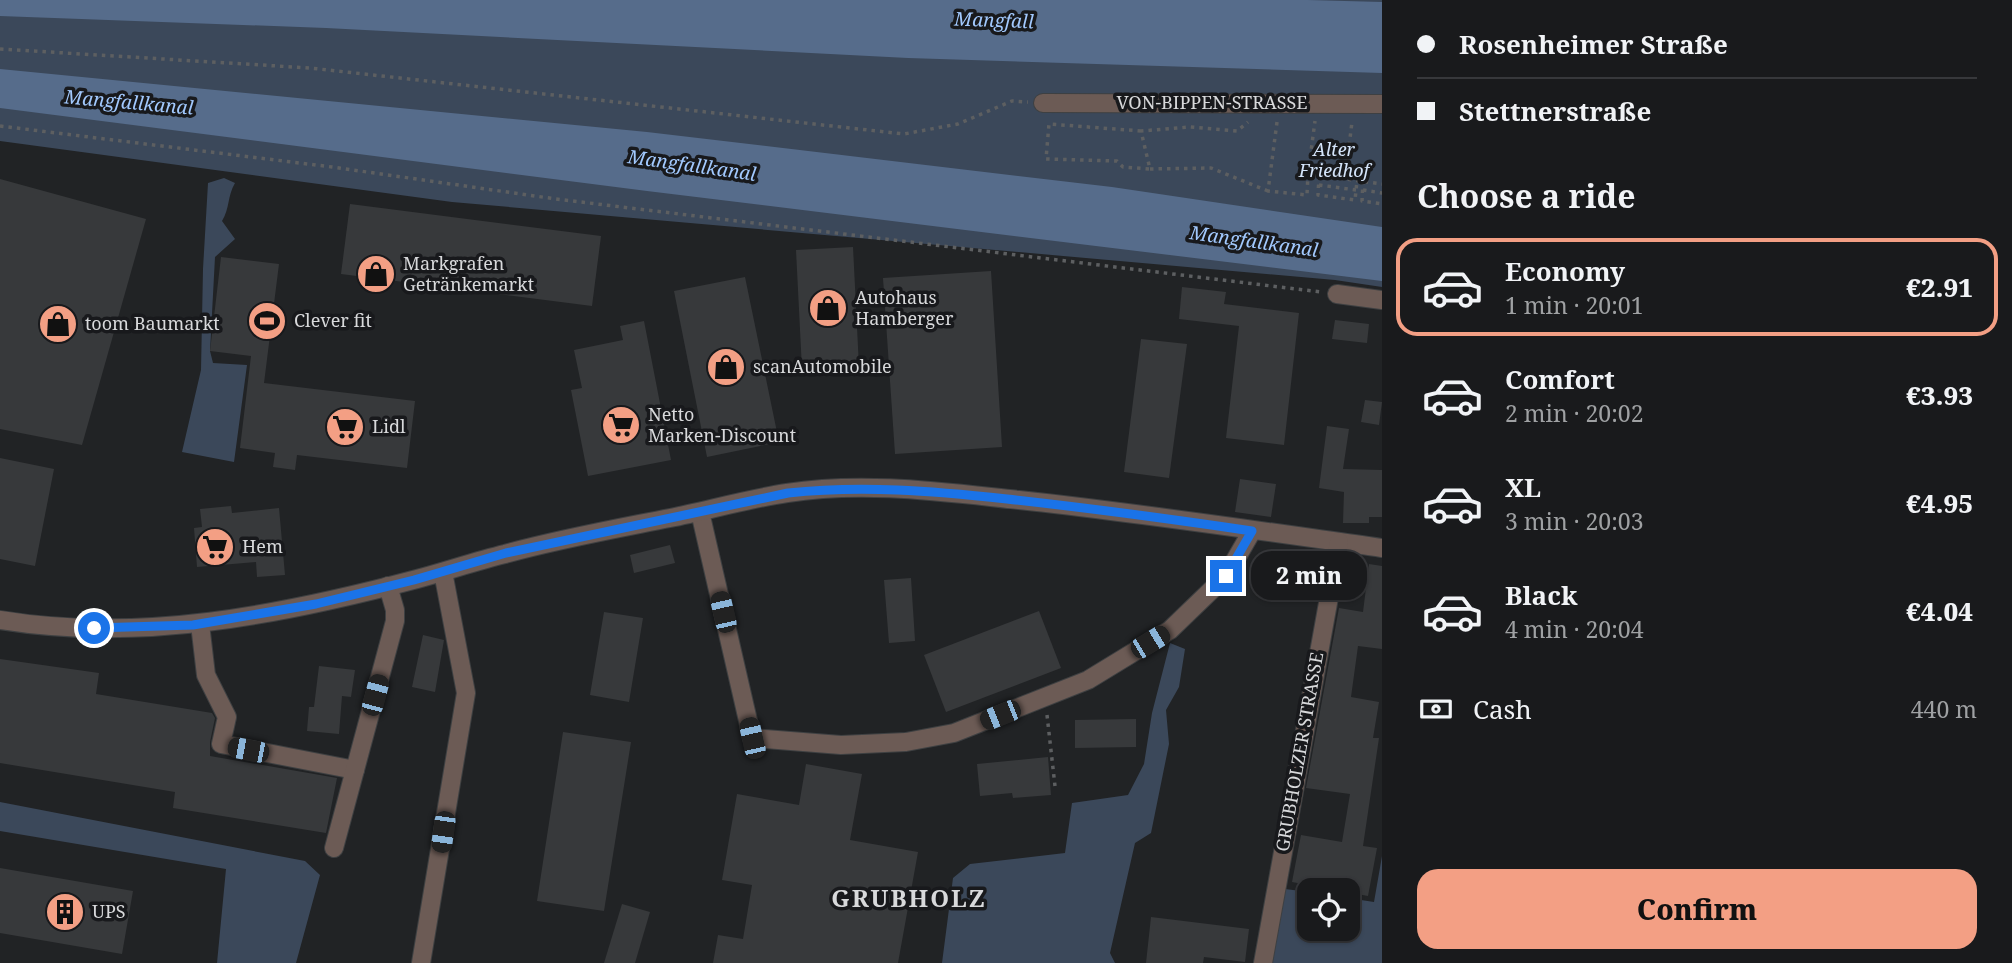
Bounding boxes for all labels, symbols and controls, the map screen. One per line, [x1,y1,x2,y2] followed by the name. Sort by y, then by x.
[953,6,1034,34] water label: Mangfall
[1459,26,1728,62] text: Rosenheimer Straße
[62,83,195,121] water label: Mangfallkanal
[1117,90,1307,114] street label: VON-BIPPEN-STRASSE
[1459,93,1651,129] text: Stettnerstraße
[1298,137,1373,182] park label: Alter Friedhof
[625,143,758,187] water label: Mangfallkanal
[1417,174,1636,217] text: Choose a ride
[1187,219,1320,263] water label: Mangfallkanal
[403,251,534,296] place label: Markgrafen Getränkemarkt
[355,253,397,295] shop icon: Markgrafen Getränkemarkt
[1505,253,1625,289] text: Economy
[1421,256,1484,319] icon: car
[1906,269,1973,305] text: €2.91
[855,285,954,330] place label: Autohaus Hamberger
[807,287,849,329] shop icon: Autohaus Hamberger
[1505,289,1643,321] text: 1 min · 20:01
[246,300,288,342] sports icon: Clever fit
[37,303,79,345] shop icon: toom Baumarkt
[294,308,372,332] place label: Clever fit
[85,311,220,335] place label: toom Baumarkt
[705,346,747,388] shop icon: scanAutomobile
[753,354,892,378] place label: scanAutomobile
[1505,361,1615,397] text: Comfort
[1421,364,1484,427] icon: car
[1906,377,1973,413] text: €3.93
[1505,397,1643,429] text: 2 min · 20:02
[648,402,796,447] place label: Netto Marken-Discount
[600,404,642,446] supermarket icon: Netto Marken-Discount
[324,406,366,448] supermarket icon: Lidl
[372,414,406,438] place label: Lidl
[1505,469,1541,505] text: XL
[1421,472,1484,535] icon: car
[1906,485,1973,521] text: €4.95
[1505,505,1643,537] text: 3 min · 20:03
[194,526,236,568] supermarket icon: Hem
[242,534,283,558] place label: Hem
[1250,552,1366,600] callout: 2 min
[1276,559,1342,591] text: 2 min
[1210,560,1242,592] route end
[1505,577,1578,613] text: Black
[1421,580,1484,643] icon: car
[709,589,738,635] car
[1906,593,1973,629] text: €4.04
[78,612,110,644] route start
[1505,613,1643,645] text: 4 min · 20:04
[1127,622,1174,662] car
[1270,650,1328,853] street label: GRUBHOLZER STRASSE
[360,672,391,718] car
[1417,690,1455,728] icon: cash
[1473,691,1532,727] text: Cash
[1911,693,1977,725] text: 440 m
[977,697,1024,733] car
[738,715,767,761] car
[226,736,271,764] car
[430,810,457,854] car
[1417,869,1977,949] button: Confirm
[1297,878,1360,941] map controls
[1297,878,1360,941] button: locate
[831,881,987,914] district label: GRUBHOLZ
[44,891,86,933] building icon: UPS
[92,899,126,923] place label: UPS

